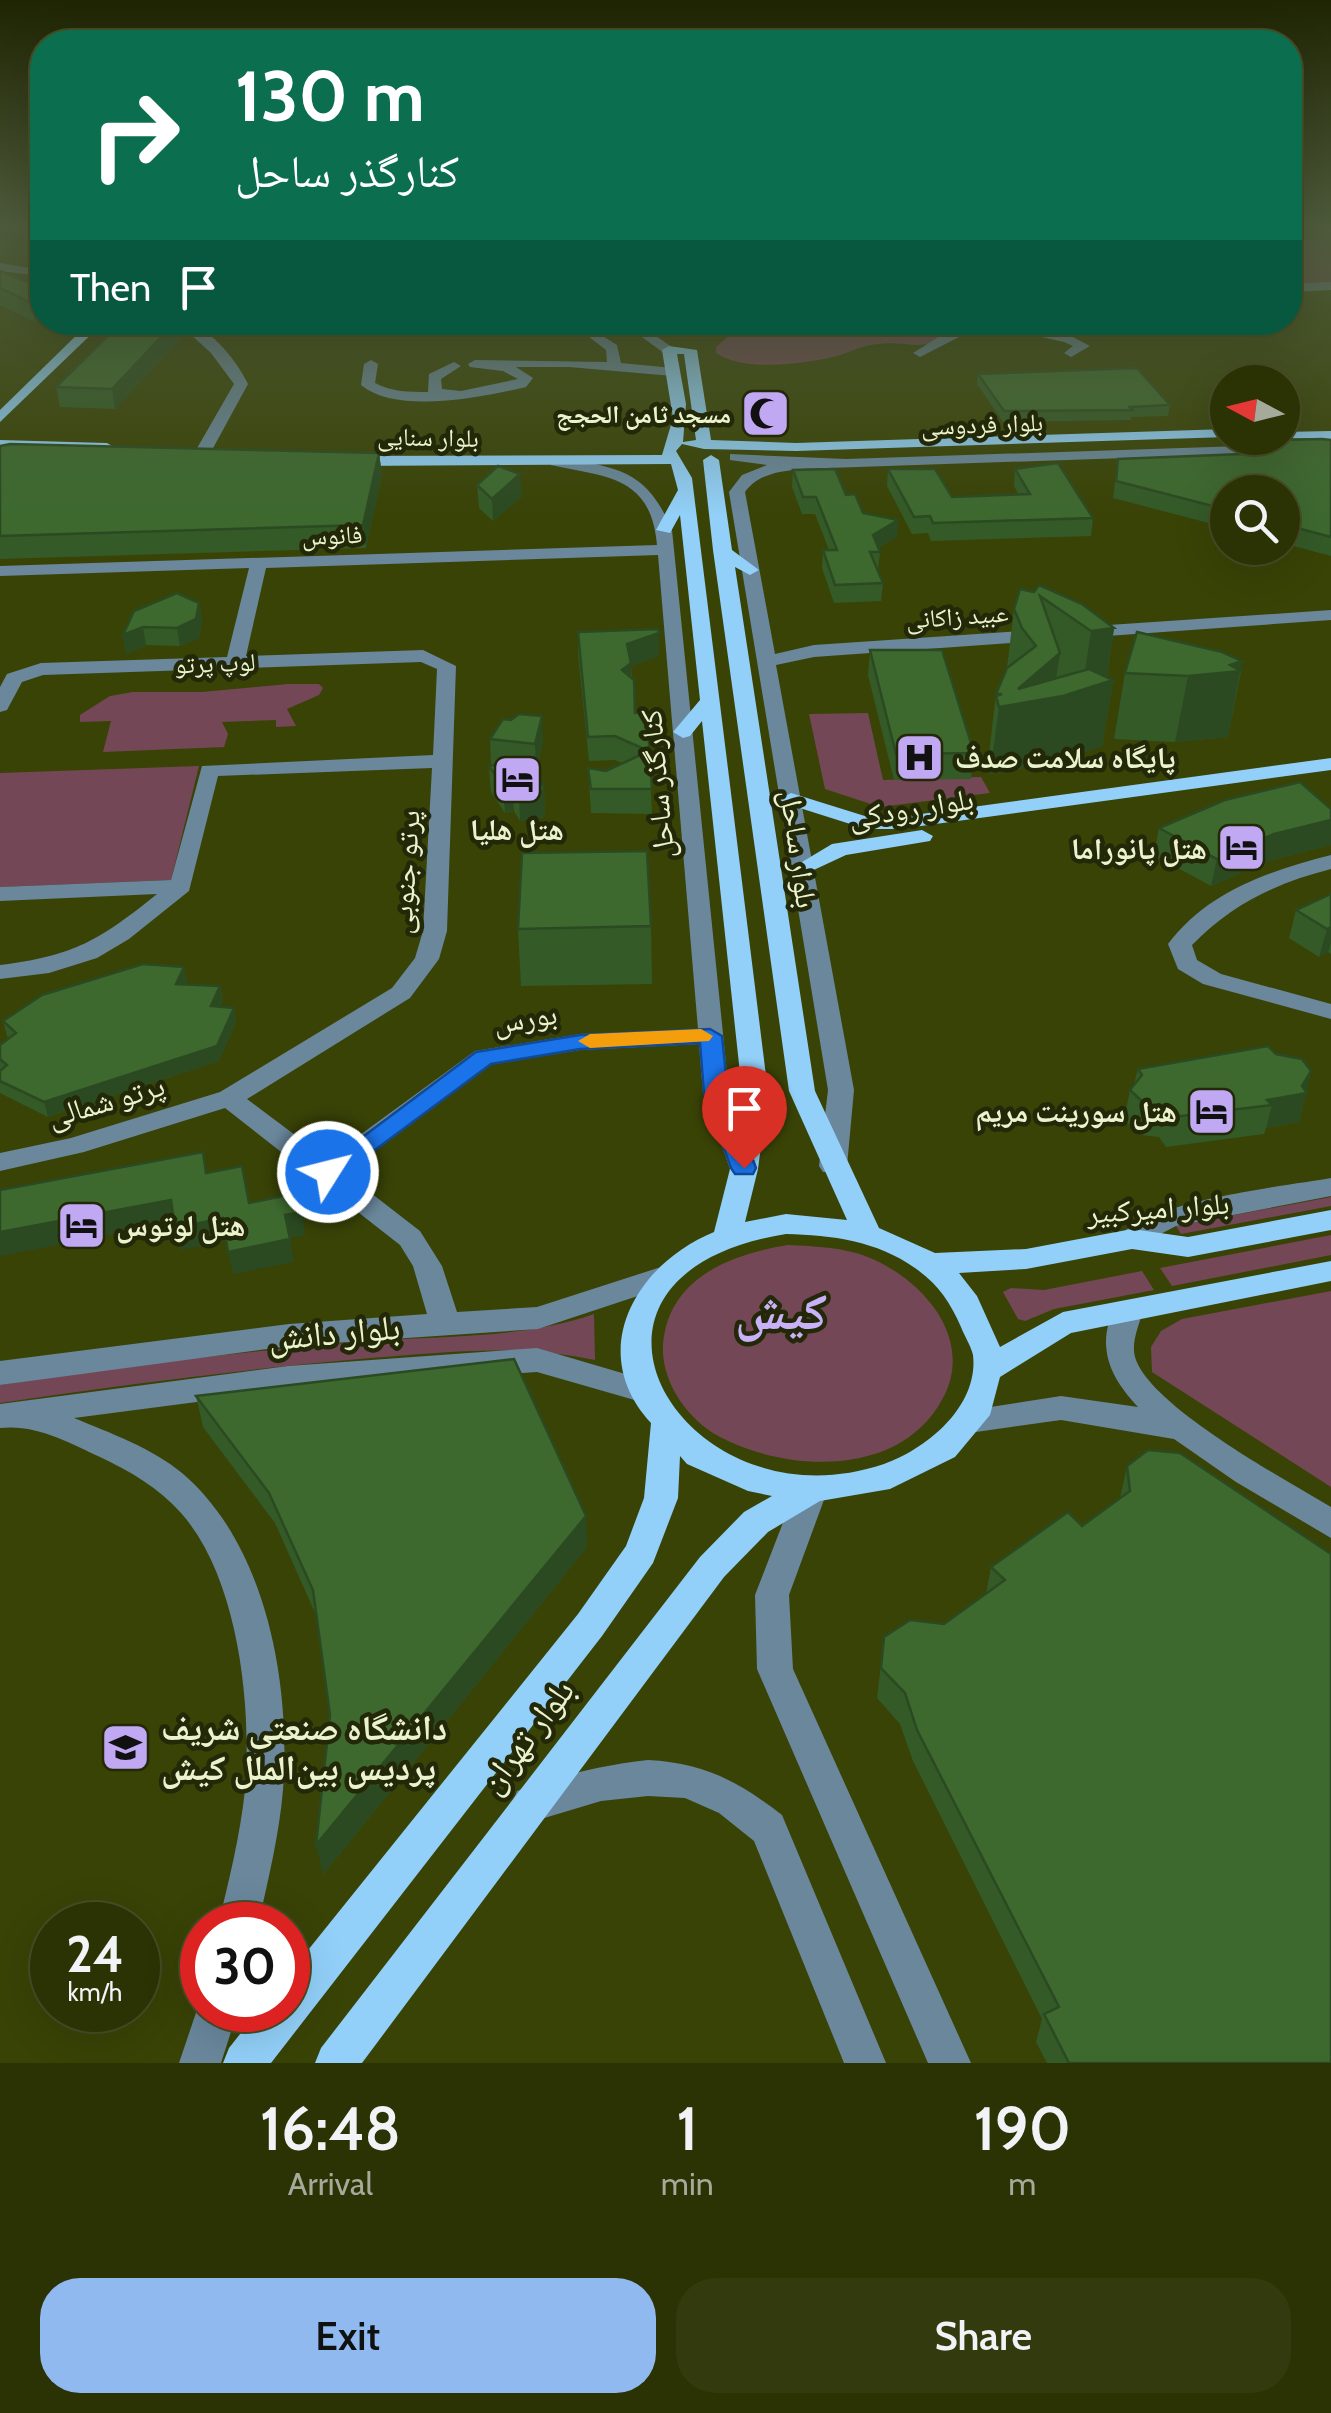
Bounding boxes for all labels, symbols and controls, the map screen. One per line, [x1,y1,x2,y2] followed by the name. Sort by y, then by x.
[235,53,425,139] text: 130 m
[70,70,200,200] icon: right
[235,144,459,198] text: کنارگذر ساحل
[171,260,226,315] icon: arrive
[70,264,151,311] text: Then
[1210,365,1300,455] north arrow
[1210,365,1300,565] map controls
[740,388,792,440] mosque icon: مسجد ثامن الحجج
[556,399,731,431] place label: مسجد ثامن الحجج
[920,407,1044,442] street label: بلوار فردوسی
[377,421,479,454] street label: بلوار سنایی
[1210,475,1300,565] button: search
[301,519,363,552] street label: فانوس
[905,597,1009,636] street label: عبید زاکانی
[174,647,256,680] street label: لوپ پرتو
[632,708,682,860] street label: کنارگذر ساحل
[894,731,946,783] hospital icon: پایگاه سلامت صدف
[955,739,1176,776] place label: پایگاه سلامت صدف
[491,754,543,806] hotel icon: هتل هلیا
[846,780,976,836] street label: بلوار رودکی
[772,787,826,911] street label: بلوار ساحل
[382,809,428,935] street label: پرتو جنوبی
[470,811,564,848] place label: هتل هلیا
[1216,822,1268,874] hotel icon: هتل پانوراما
[1071,830,1207,867] place label: هتل پانوراما
[490,995,560,1041] street label: بورس
[702,1066,787,1169] pin
[43,1067,169,1136] street label: پرتو شمالی
[717,1081,772,1136] icon: arrive
[1186,1085,1238,1137] hotel icon: هتل سورینت مريم
[975,1093,1177,1132] place label: هتل سورینت مريم
[276,1120,380,1224] position arrow
[1084,1185,1231,1232] street label: بلوار امیرکبیر
[55,1199,107,1251] hotel icon: هتل لوتوس
[116,1207,245,1244] place label: هتل لوتوس
[735,1281,827,1342] district label: كيش
[266,1305,402,1359] street label: بلوار دانش
[469,1670,583,1802] street label: بلوار تهران
[161,1706,447,1790] place label: دانشگاه صنعتی شریف پردیس بین‌الملل کیش
[100,1721,152,1773] school or university icon: دانشگاه صنعتی شریف پردیس بین‌الملل کیش
[180,1902,310,2032] speed limit sign: 30
[66,1924,124,1985] text: 24
[68,1977,122,2007] text: km/h
[260,2092,401,2165] text: 16:48
[677,2092,698,2165] text: 1
[974,2092,1071,2165] text: 190
[288,2164,373,2203] text: Arrival
[661,2164,714,2203] text: min
[1008,2164,1036,2203] text: m
[40,2278,656,2393] button: Exit
[676,2278,1291,2393] button: Share

